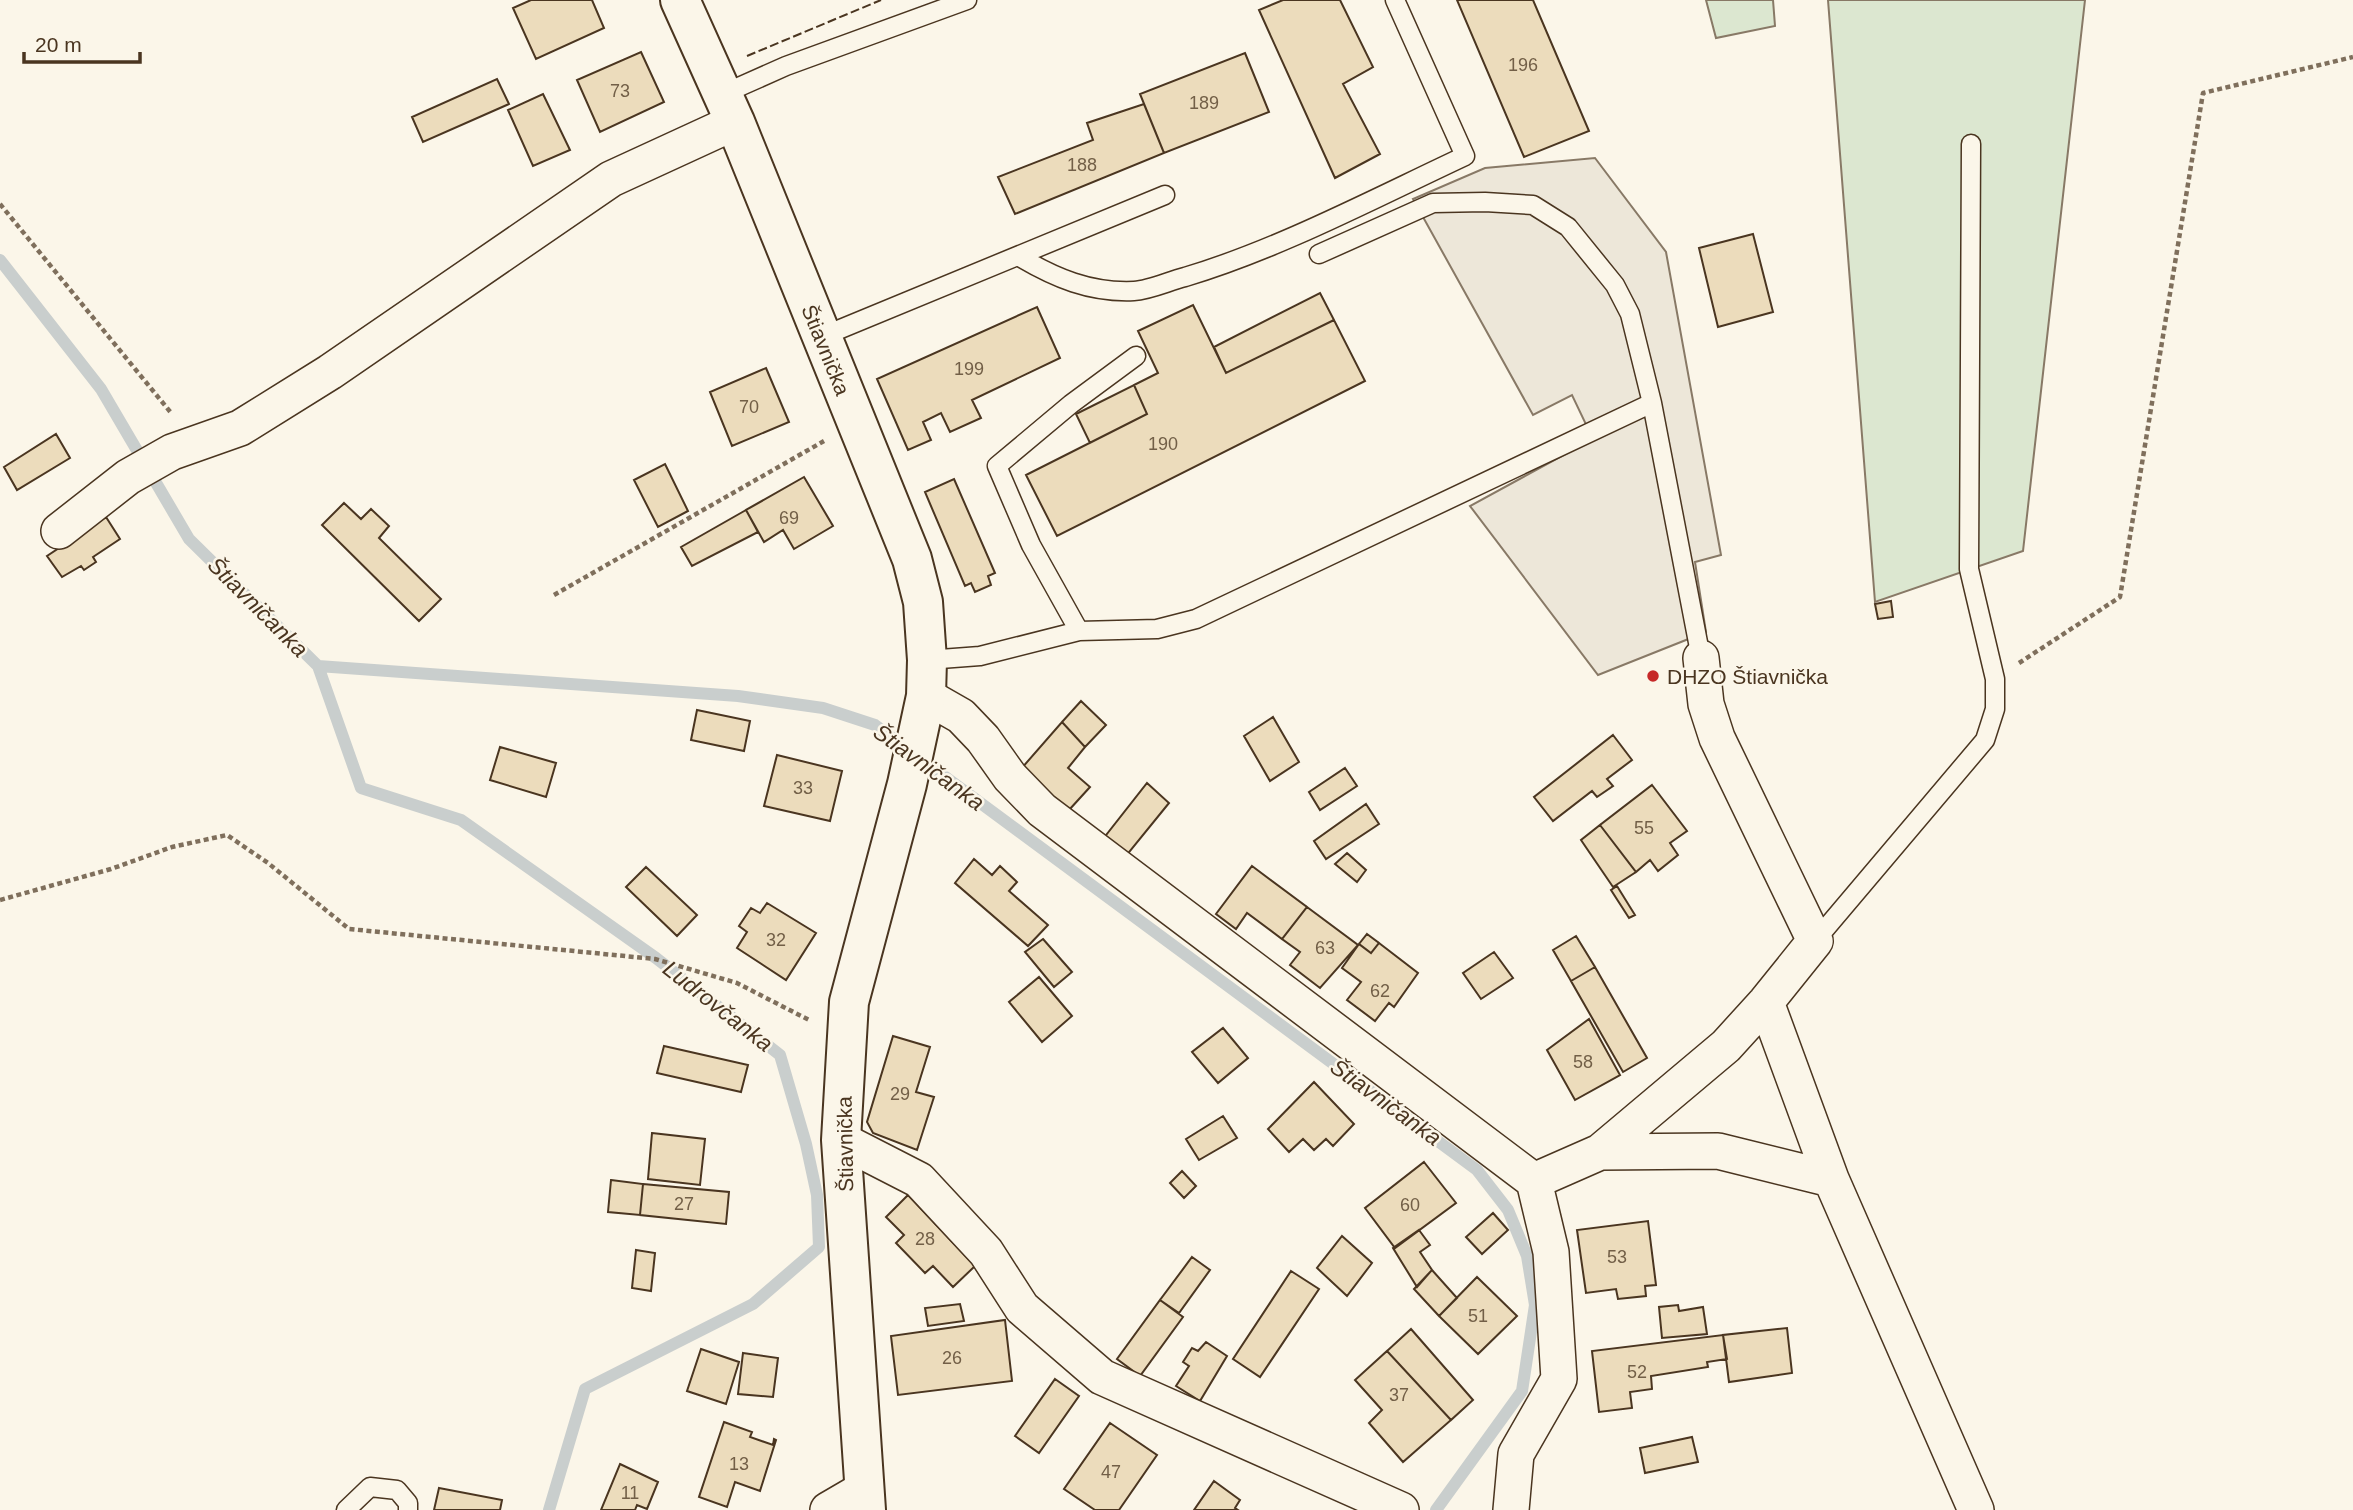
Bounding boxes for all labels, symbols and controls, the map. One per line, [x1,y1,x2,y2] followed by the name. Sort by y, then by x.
[24,21,140,65] scale bar
[35,33,82,56] text: 20 m
[1508,55,1538,75] house number: 196
[610,81,630,101] house number: 73
[1189,93,1219,113] house number: 189
[1067,155,1097,175] house number: 188
[797,301,855,399] street label: Štiavnička
[954,359,984,379] house number: 199
[739,397,759,417] house number: 70
[1148,434,1178,454] house number: 190
[779,508,799,528] house number: 69
[203,551,314,662] water label: Štiavničanka
[1667,665,1828,688] place label: DHZO Štiavnička
[1645,668,1661,684] marker: DHZO Štiavnička
[869,717,990,816] water label: Štiavničanka
[793,778,813,798] house number: 33
[1634,818,1654,838] house number: 55
[766,930,786,950] house number: 32
[1315,938,1335,958] house number: 63
[658,955,778,1057] water label: Ludrovčanka
[1370,981,1390,1001] house number: 62
[1326,1052,1447,1151] water label: Štiavničanka
[1573,1052,1593,1072] house number: 58
[890,1084,910,1104] house number: 29
[833,1096,857,1192] street label: Štiavnička
[674,1194,694,1214] house number: 27
[1400,1195,1420,1215] house number: 60
[915,1229,935,1249] house number: 28
[1607,1247,1627,1267] house number: 53
[1468,1306,1488,1326] house number: 51
[942,1348,962,1368] house number: 26
[1627,1362,1647,1382] house number: 52
[1389,1385,1409,1405] house number: 37
[729,1454,749,1474] house number: 13
[1101,1462,1121,1482] house number: 47
[621,1483,639,1503] house number: 11

